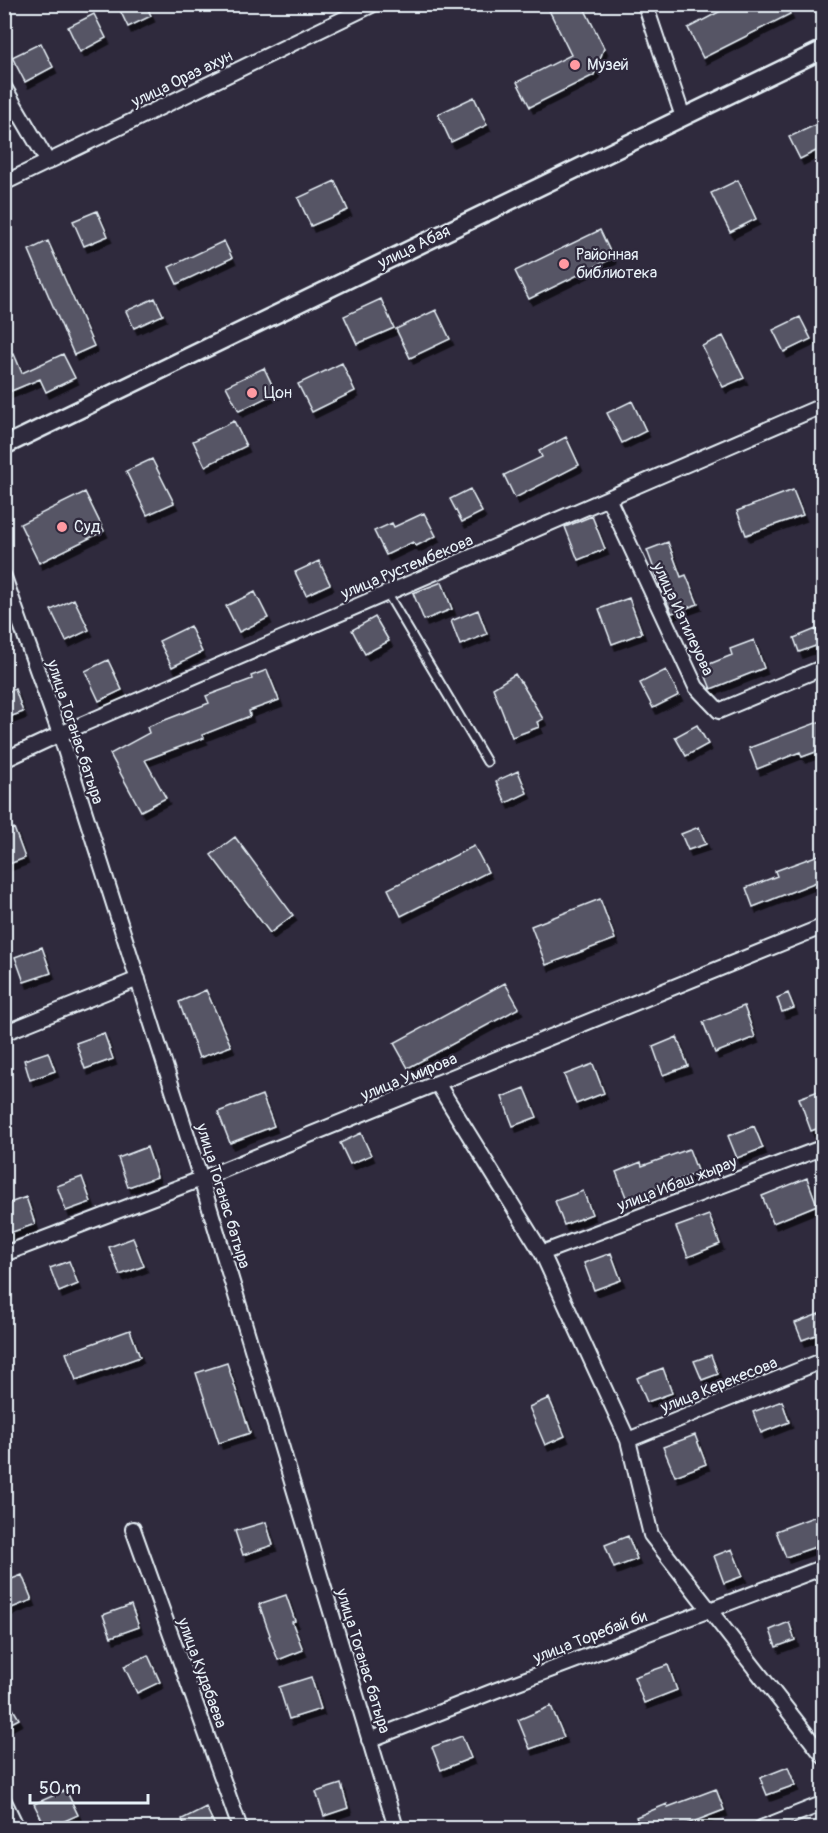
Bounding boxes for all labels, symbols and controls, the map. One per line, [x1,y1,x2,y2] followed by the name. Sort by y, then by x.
[127,46,236,113] street label: улица Ораз ахун
[587,55,629,75] place label: Музей
[568,58,582,72] marker: Музей
[374,221,453,273] street label: улица Абая
[576,245,657,283] place label: Районная библиотека
[557,257,571,271] marker: Районная библиотека
[264,383,292,403] place label: Цон
[245,386,259,400] marker: Цон
[74,517,101,537] place label: Суд
[55,520,69,534] marker: Суд
[337,530,476,604] street label: улица Рустембекова
[648,558,718,679] street label: улица Изтилеуова
[42,656,108,807] street label: улица Тоганас батыра
[357,1049,460,1106] street label: улица Умирова
[191,1120,255,1271] street label: улица Тоганас батыра
[613,1152,740,1216] street label: улица Ибаш жырау
[657,1352,780,1418] street label: улица Керекесова
[331,1585,395,1736] street label: улица Тоганас батыра
[529,1606,650,1668] street label: улица Торебай би
[172,1614,231,1731] street label: улица Кудабаева
[30,1767,148,1805] scale bar
[39,1777,81,1800] text: 50 m

